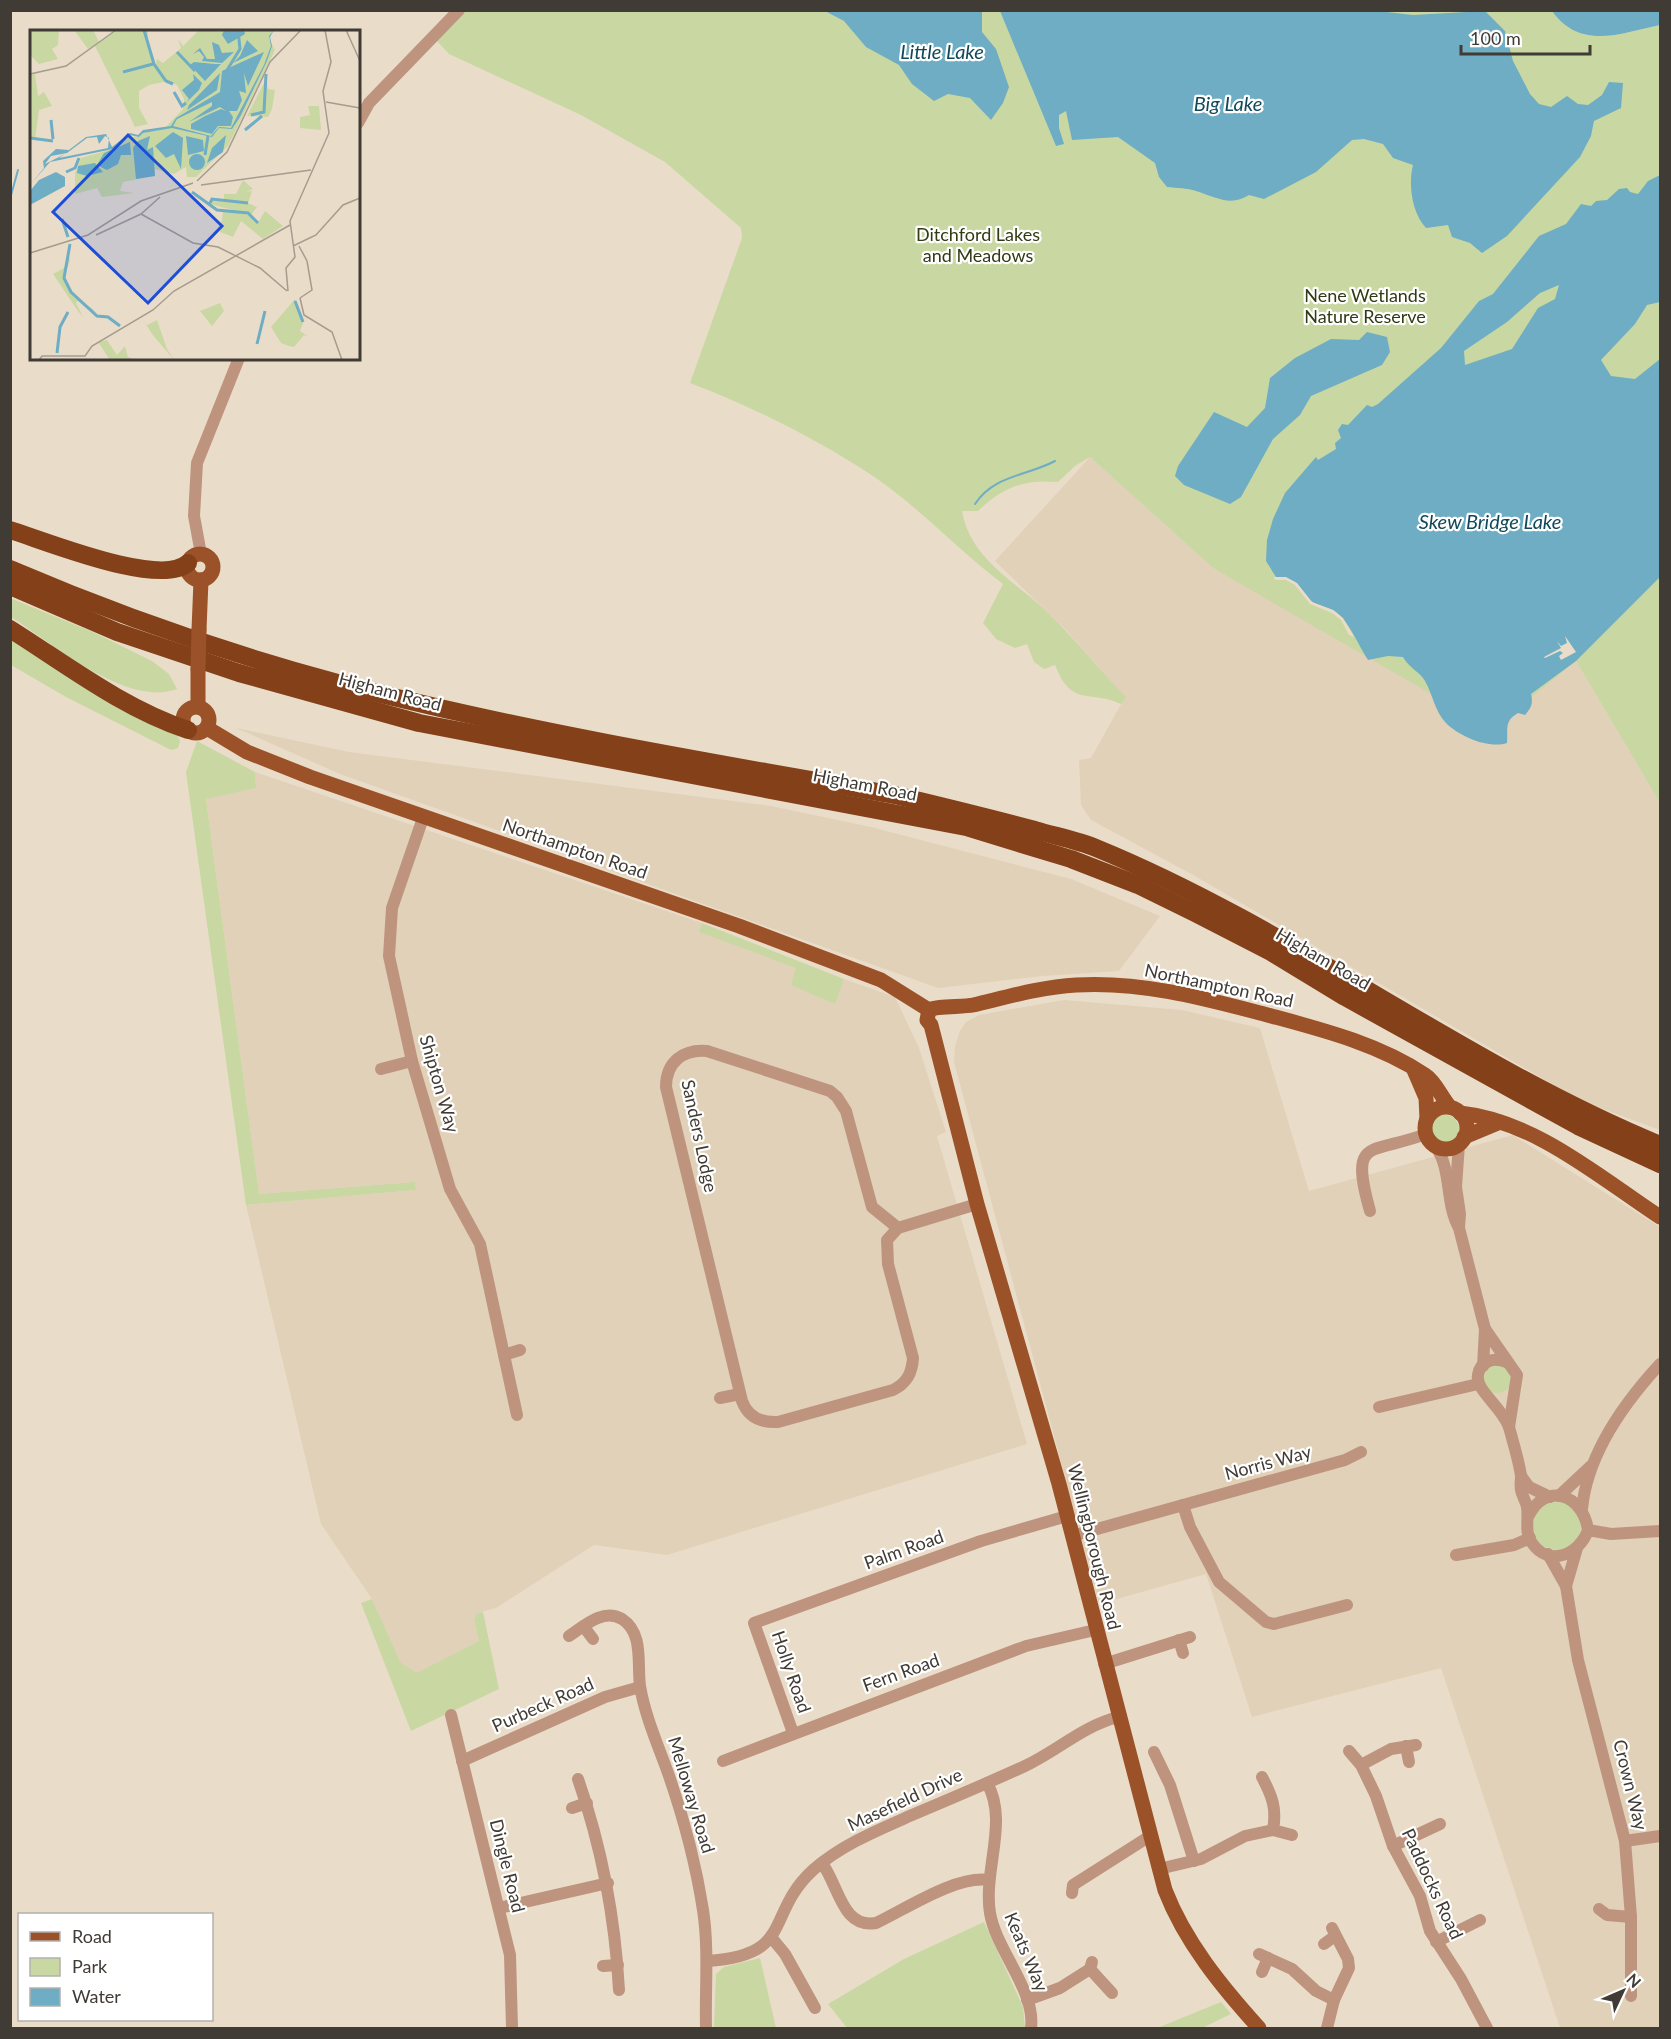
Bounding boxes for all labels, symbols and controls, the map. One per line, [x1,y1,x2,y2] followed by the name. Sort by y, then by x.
[1461,18,1590,56] scale bar
[1470,27,1521,49] text: 100 m
[30,30,360,360] inset map
[900,39,984,63] water label: Little Lake
[1194,91,1262,115] water label: Big Lake
[916,223,1040,266] park label: Ditchford Lakes and Meadows
[1304,284,1426,327] park label: Nene Wetlands Nature Reserve
[1419,509,1561,533] water label: Skew Bridge Lake
[336,667,444,715] street label: Higham Road
[811,763,919,805] street label: Higham Road
[500,813,651,883] street label: Northampton Road
[1272,922,1375,994] street label: Higham Road
[1143,958,1296,1012] street label: Northampton Road
[416,1032,465,1136] street label: Shipton Way
[677,1077,723,1194] street label: Sanders Lodge
[1222,1440,1314,1484] street label: Norris Way
[1064,1462,1126,1632] street label: Wellingborough Road
[861,1525,946,1574] street label: Palm Road
[768,1628,816,1716] street label: Holly Road
[859,1648,942,1696] street label: Fern Road
[488,1672,597,1736] street label: Purbeck Road
[664,1734,720,1856] street label: Melloway Road
[1609,1737,1653,1833] street label: Crown Way
[844,1763,966,1835] street label: Masefield Drive
[486,1817,530,1915] street label: Dingle Road
[1398,1825,1468,1943] street label: Paddocks Road
[1000,1909,1054,1995] street label: Keats Way
[18,1913,213,2021] legend
[72,1925,112,1947] text: Road
[72,1955,108,1977] text: Park
[1593,1961,1653,2021] north arrow
[1623,1969,1645,1991] text: N
[72,1985,121,2007] text: Water

